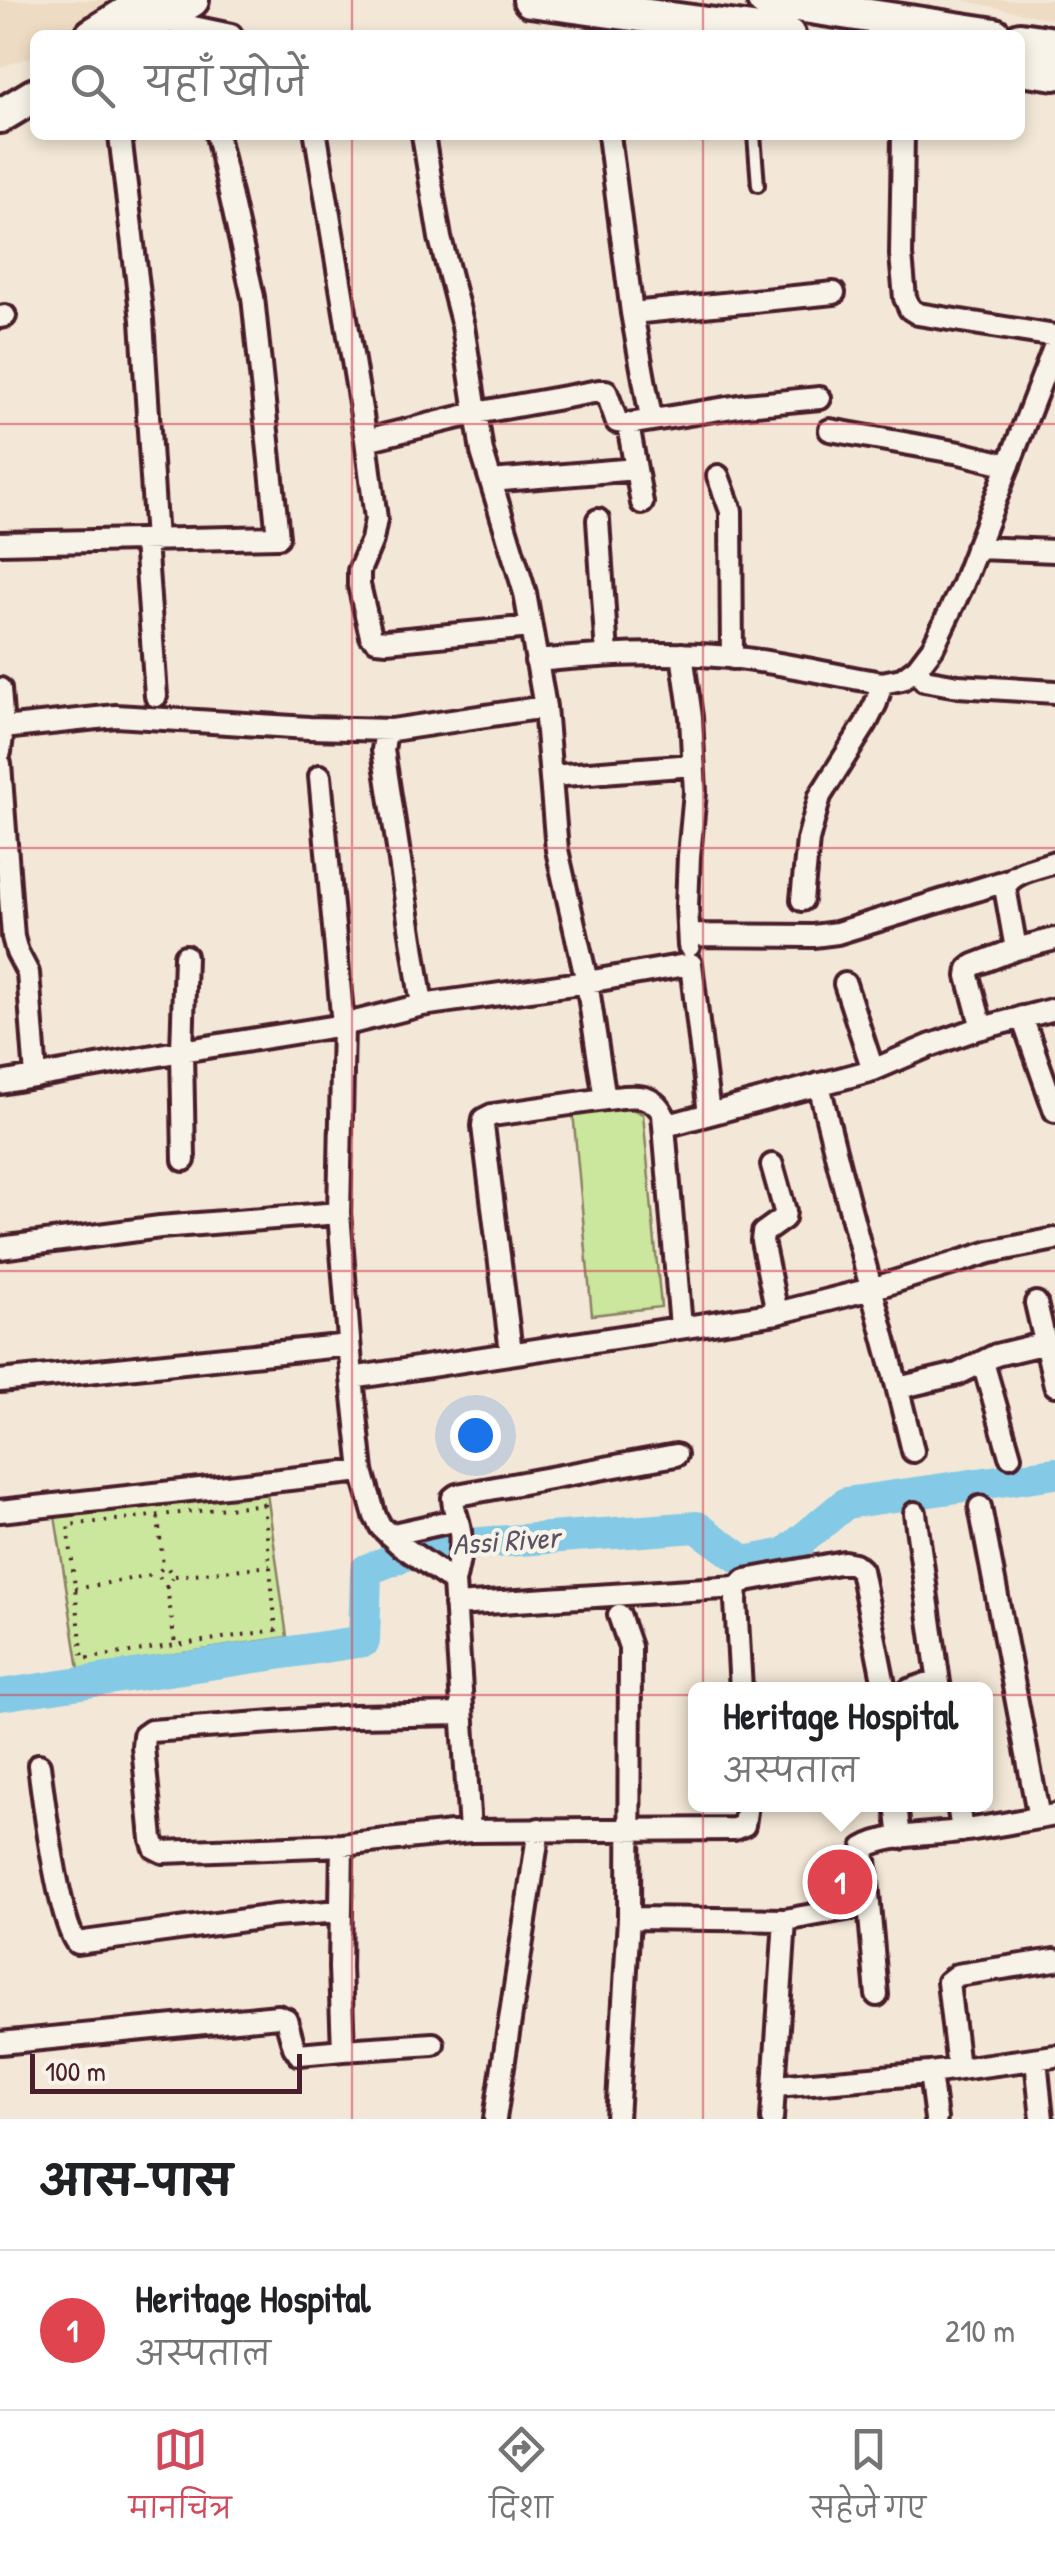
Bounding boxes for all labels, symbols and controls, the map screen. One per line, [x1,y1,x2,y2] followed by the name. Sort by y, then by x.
[30,30,1025,140] search box
[145,55,307,107] text: यहाँ खोजें
[65,58,120,113] icon: search
[450,1410,501,1461] your location
[451,1516,564,1564] water label: Assi River
[688,1682,993,1812] popup
[723,1689,958,1741] text: Heritage Hospital
[723,1749,859,1792] text: अस्पताल
[808,1844,872,1920] pin: 1
[30,2049,302,2094] scale bar
[45,2052,106,2090] text: 100 m
[40,2151,232,2208] text: आस-पास
[135,2272,370,2324] text: Heritage Hospital
[67,2309,78,2352] text: 1
[945,2309,1015,2352] text: 210 m
[135,2332,271,2375] text: अस्पताल
[129,2422,232,2539] tab: मानचित्र
[489,2422,553,2539] tab: दिशा
[811,2422,926,2539] tab: सहेजे गए

